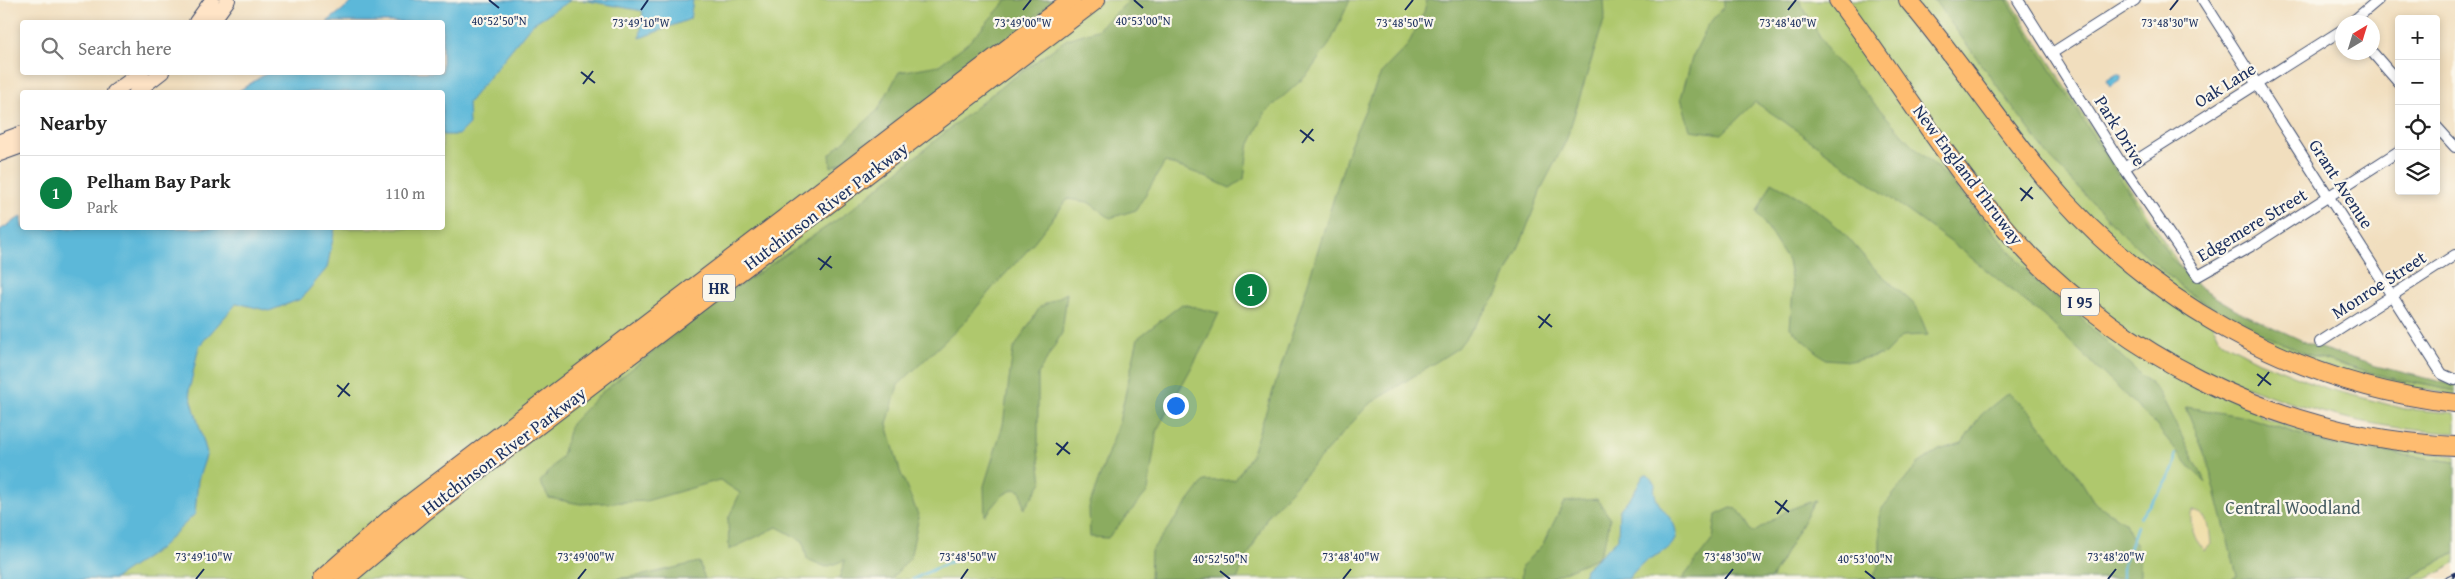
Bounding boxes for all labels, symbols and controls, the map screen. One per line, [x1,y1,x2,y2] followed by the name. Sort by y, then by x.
[471,12,527,29] text: 40°52'50"N
[1115,12,1171,29] text: 40°53'00"N
[612,14,671,31] text: 73°49'10"W
[994,14,1053,31] text: 73°49'00"W
[1376,14,1435,31] text: 73°48'50"W
[1759,14,1818,31] text: 73°48'40"W
[2141,14,2200,31] text: 73°48'30"W
[2335,15,2380,60] north arrow
[2395,15,2440,195] map controls
[2395,15,2440,60] button: +
[20,20,445,75] search box
[38,34,66,62] icon: search
[78,34,172,62] text: Search here
[2189,55,2261,114] street label: Oak Lane
[2395,60,2440,105] button: −
[2088,90,2153,171] street label: Park Drive
[1907,99,2030,251] street label: New England Thruway
[2395,105,2440,150] button: locate
[40,107,107,138] text: Nearby
[2302,134,2381,234] street label: Grant Avenue
[738,135,914,277] street label: Hutchinson River Parkway
[2395,150,2440,195] button: layers
[87,167,230,195] text: Pelham Bay Park
[52,181,60,205] text: 1
[385,181,425,205] text: 110 m
[2191,181,2313,268] street label: Edgemere Street
[87,195,118,219] text: Park
[2326,243,2432,325] street label: Monroe Street
[1235,271,1267,309] pin: 1
[703,274,735,302] road number: HR
[2061,288,2099,316] road number: I 95
[416,380,592,522] street label: Hutchinson River Parkway
[1163,393,1189,419] your location
[2225,494,2361,521] park label: Central Woodland
[175,548,234,565] text: 73°49'10"W
[557,548,616,565] text: 73°49'00"W
[939,548,998,565] text: 73°48'50"W
[1322,548,1381,565] text: 73°48'40"W
[1704,548,1763,565] text: 73°48'30"W
[2087,548,2146,565] text: 73°48'20"W
[1192,550,1248,567] text: 40°52'50"N
[1837,550,1893,567] text: 40°53'00"N

